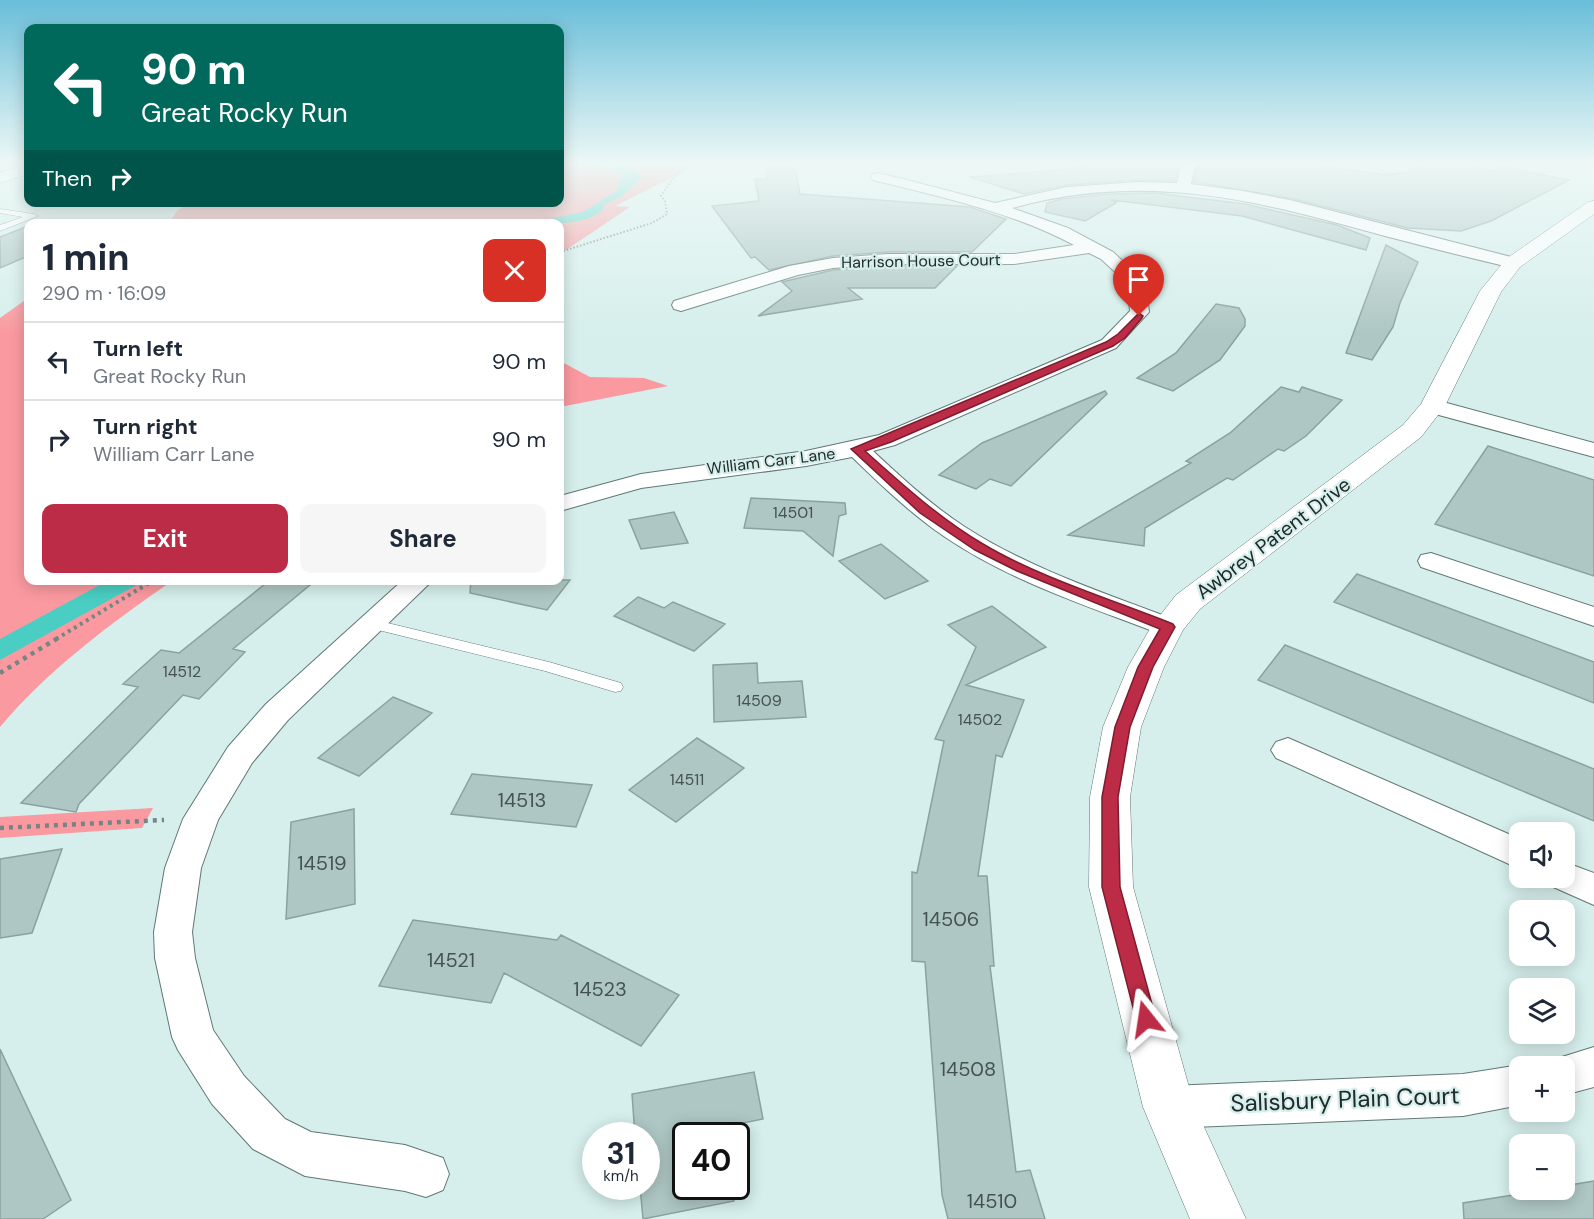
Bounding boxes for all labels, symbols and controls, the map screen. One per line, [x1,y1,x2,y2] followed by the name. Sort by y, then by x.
[141,42,247,97] text: 90 m
[42,48,120,126] icon: left
[141,95,348,130] text: Great Rocky Run
[104,162,137,195] icon: right
[42,164,92,193] text: Then
[42,234,130,281] text: 1 min
[483,239,546,302] button: close
[841,249,1001,273] street label: Harrison House Court
[1113,254,1164,316] pin
[1122,263,1155,296] icon: arrive
[42,280,166,306] text: 290 m · 16:09
[93,334,183,363] text: Turn left
[42,345,75,378] icon: left
[492,347,546,376] text: 90 m
[93,363,246,389] text: Great Rocky Run
[93,412,198,441] text: Turn right
[42,423,75,456] icon: right
[492,425,546,454] text: 90 m
[93,441,255,467] text: William Carr Lane
[706,443,836,479] street label: William Carr Lane
[1190,471,1356,605] street label: Awbrey Patent Drive
[773,502,813,523] house number: 14501
[42,504,288,573] button: Exit
[300,504,546,573] button: Share
[163,661,201,682] house number: 14512
[736,690,782,711] house number: 14509
[958,709,1002,730] house number: 14502
[670,769,704,790] house number: 14511
[498,787,546,813] house number: 14513
[1509,822,1575,1200] map controls
[1509,822,1575,888] button: sound
[297,850,347,876] house number: 14519
[1509,900,1575,966] button: search
[923,906,979,932] house number: 14506
[427,947,475,973] house number: 14521
[573,976,627,1002] house number: 14523
[1509,978,1575,1044] button: layers
[1114,987,1178,1051] position arrow
[940,1056,996,1082] house number: 14508
[1509,1056,1575,1122] button: +
[1230,1080,1460,1118] street label: Salisbury Plain Court
[672,1122,750,1200] speed limit sign: 40
[607,1134,635,1173] text: 31
[1509,1134,1575,1200] button: −
[603,1166,639,1186] text: km/h
[967,1188,1017,1214] house number: 14510

